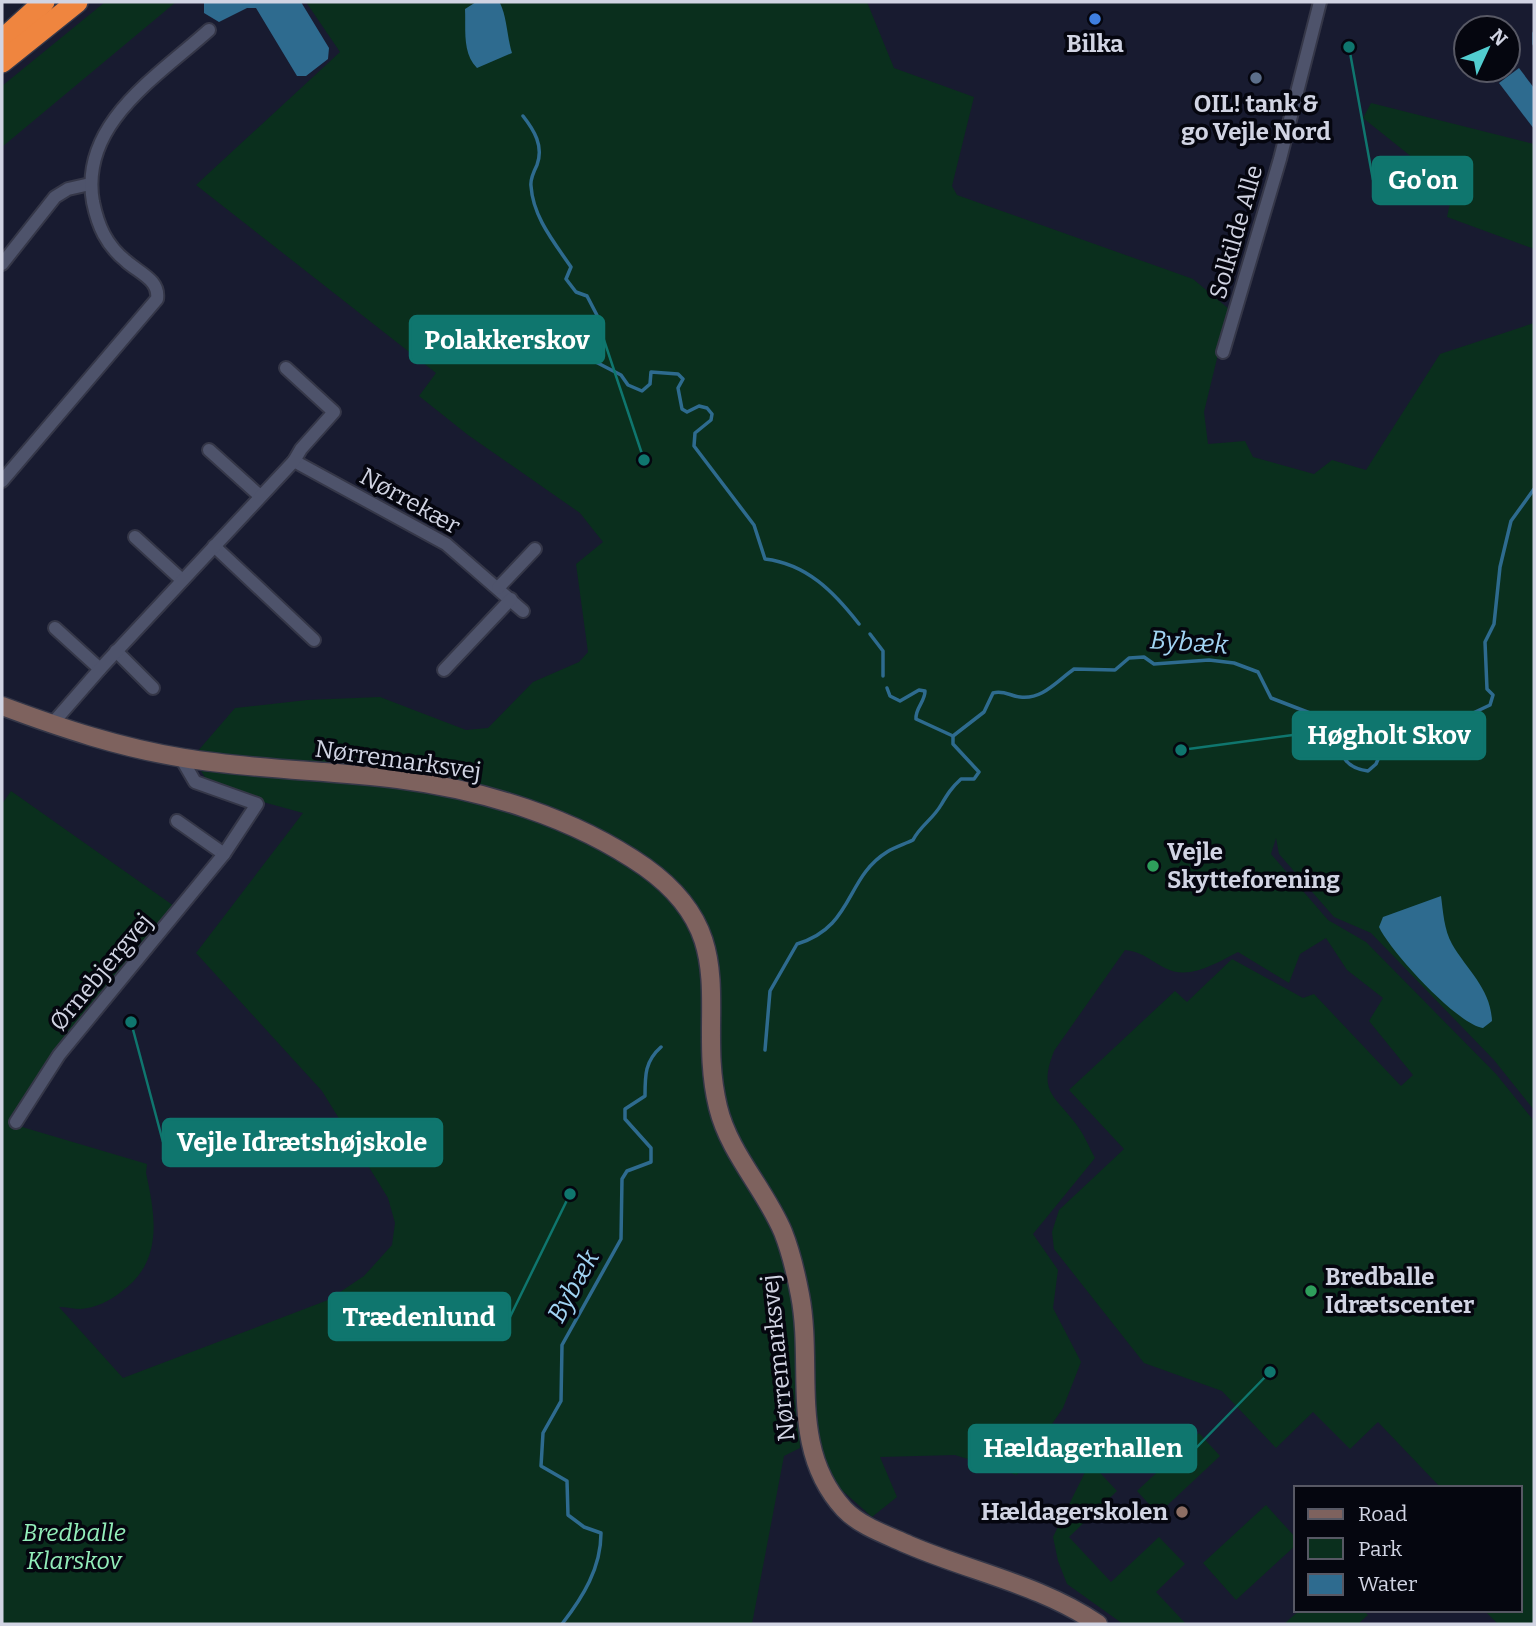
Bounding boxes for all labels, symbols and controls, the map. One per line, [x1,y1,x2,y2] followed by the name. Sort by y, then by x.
[1087,11,1103,27] marker: Bilka
[1452,14,1522,84] north arrow
[1486,24,1512,51] text: N
[1066,30,1124,58] place label: Bilka
[1248,70,1264,86] marker: OIL! tank & go Vejle Nord
[1181,90,1331,146] place label: OIL! tank & go Vejle Nord
[1373,157,1472,204] callout: Go'on
[1204,162,1268,302] street label: Solkilde Alle
[1388,165,1458,196] text: Go'on
[410,316,604,363] callout: Polakkerskov
[424,325,591,356] text: Polakkerskov
[355,462,465,540] street label: Nørrekær
[1149,624,1230,661] water label: Bybæk
[1293,712,1485,759] callout: Høgholt Skov
[1307,720,1472,751] text: Høgholt Skov
[313,734,483,786] street label: Nørremarksvej
[1167,838,1340,894] place label: Vejle Skytteforening
[1145,858,1161,874] marker: Vejle Skytteforening
[44,908,158,1036] street label: Ørnebjergvej
[163,1119,442,1166] callout: Vejle Idrætshøjskole
[177,1127,427,1158] text: Vejle Idrætshøjskole
[541,1244,606,1328] water label: Bybæk
[1325,1263,1474,1319] place label: Bredballe Idrætscenter
[755,1273,801,1443] street label: Nørremarksvej
[1303,1283,1319,1299] marker: Bredballe Idrætscenter
[329,1293,510,1340] callout: Trædenlund
[342,1302,496,1333] text: Trædenlund
[969,1425,1196,1472] callout: Hældagerhallen
[983,1433,1183,1464] text: Hældagerhallen
[1294,1486,1522,1612] legend
[981,1498,1169,1526] place label: Hældagerskolen
[1358,1501,1407,1527] text: Road
[1174,1504,1190,1520] marker: Hældagerskolen
[22,1519,126,1575] park label: Bredballe Klarskov
[1358,1536,1402,1562] text: Park
[1358,1571,1417,1597] text: Water

